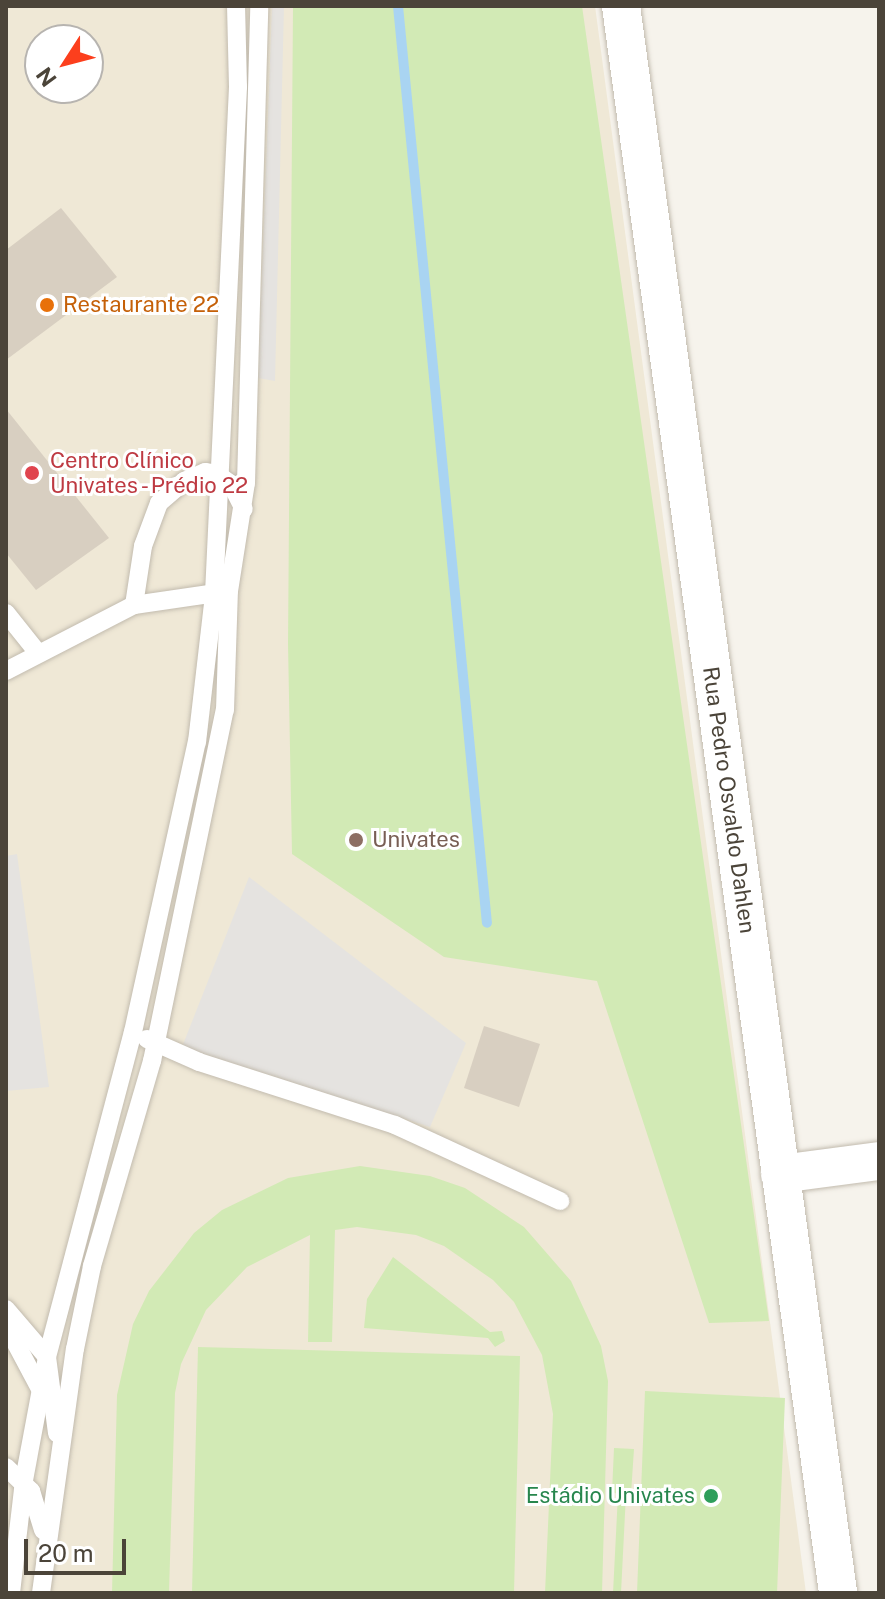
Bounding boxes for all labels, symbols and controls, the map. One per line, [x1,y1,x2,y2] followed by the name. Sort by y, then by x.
[24,24,104,104] north arrow
[31,62,62,92] text: N
[63,292,219,318] place label: Restaurante 22
[38,296,56,314] marker: Restaurante 22
[50,447,254,498] place label: Centro Clínico Univates - Prédio 22
[21,462,43,484] marker: Centro Clínico Univates - Prédio 22
[697,665,761,935] street label: Rua Pedro Osvaldo Dahlen
[372,827,460,853] place label: Univates
[347,831,365,849] marker: Univates
[526,1483,695,1509] place label: Estádio Univates
[702,1487,720,1505] marker: Estádio Univates
[28,1523,130,1573] scale bar
[38,1539,94,1567] text: 20 m

